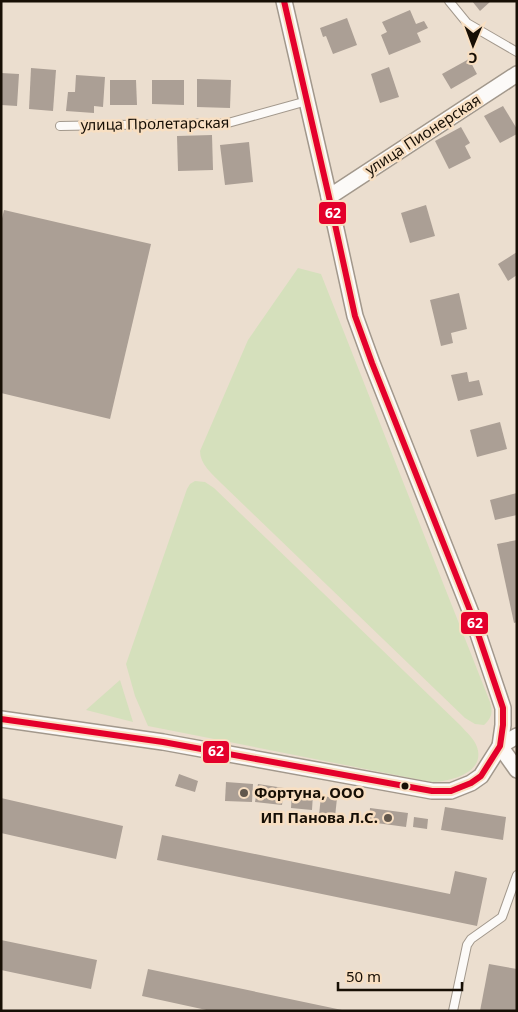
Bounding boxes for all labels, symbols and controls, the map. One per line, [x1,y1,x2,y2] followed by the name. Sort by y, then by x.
[448,20,498,70] north arrow
[468,49,477,68] text: С
[361,89,484,179] street label: улица Пионерская
[80,112,230,134] street label: улица Пролетарская
[318,201,347,225] line badge: 62
[325,203,341,222] text: 62
[460,611,489,635] line badge: 62
[467,613,483,632] text: 62
[202,740,230,764] line badge: 62
[208,741,224,760] text: 62
[400,781,410,791] unlabelled marker
[254,782,364,802] place label: Фортуна, ООО
[238,787,250,799] marker: Фортуна, ООО
[260,807,378,827] place label: ИП Панова Л.С.
[382,812,394,824] marker: ИП Панова Л.С.
[338,960,462,992] scale bar
[346,966,381,986] text: 50 m

